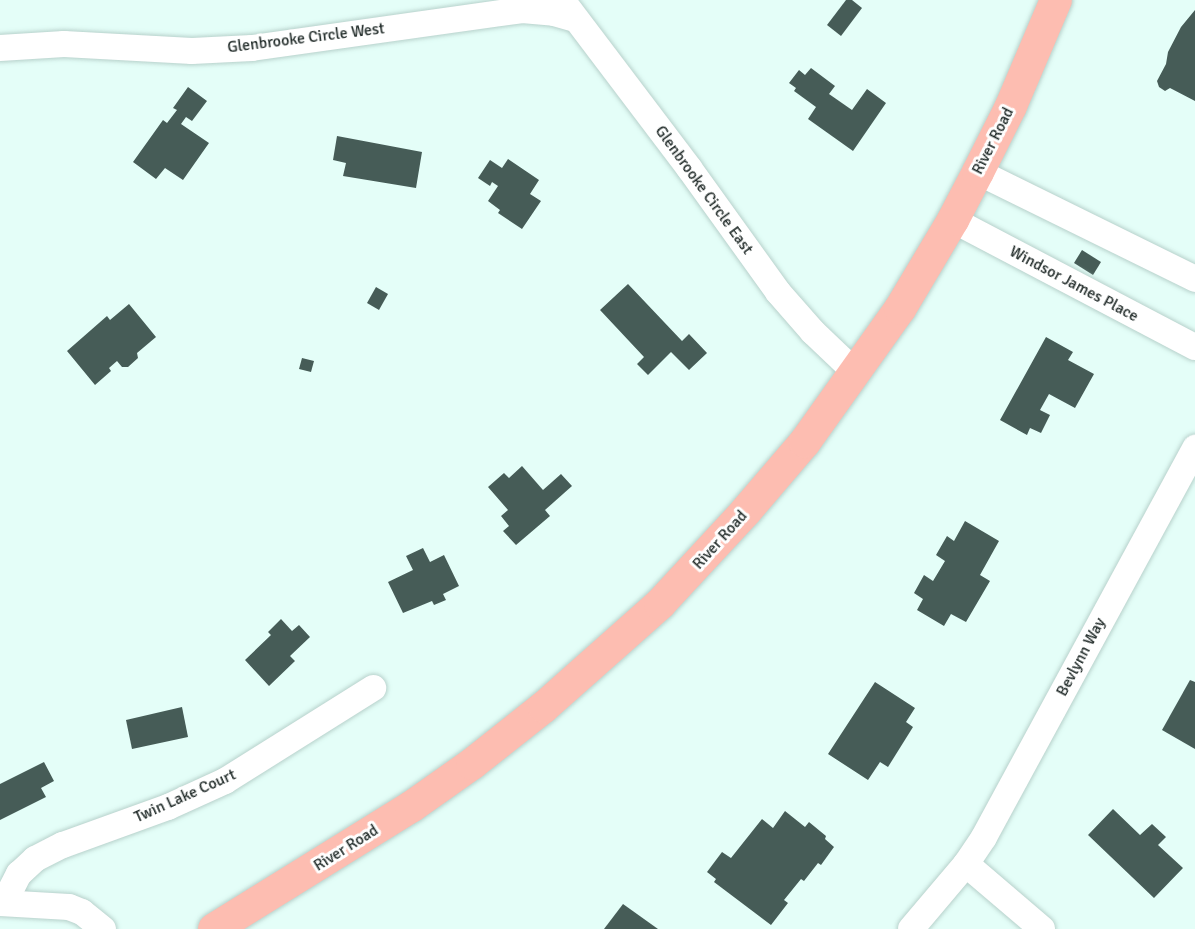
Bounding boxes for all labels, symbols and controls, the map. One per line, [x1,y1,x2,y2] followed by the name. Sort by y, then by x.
[226,19,386,57] street label: Glenbrooke Circle West
[968,104,1018,178] street label: River Road
[651,122,757,258] street label: Glenbrooke Circle East
[1006,242,1142,326] street label: Windsor James Place
[689,507,751,573] street label: River Road
[1052,614,1110,700] street label: Bevlynn Way
[131,765,239,827] street label: Twin Lake Court
[310,821,382,875] street label: River Road

